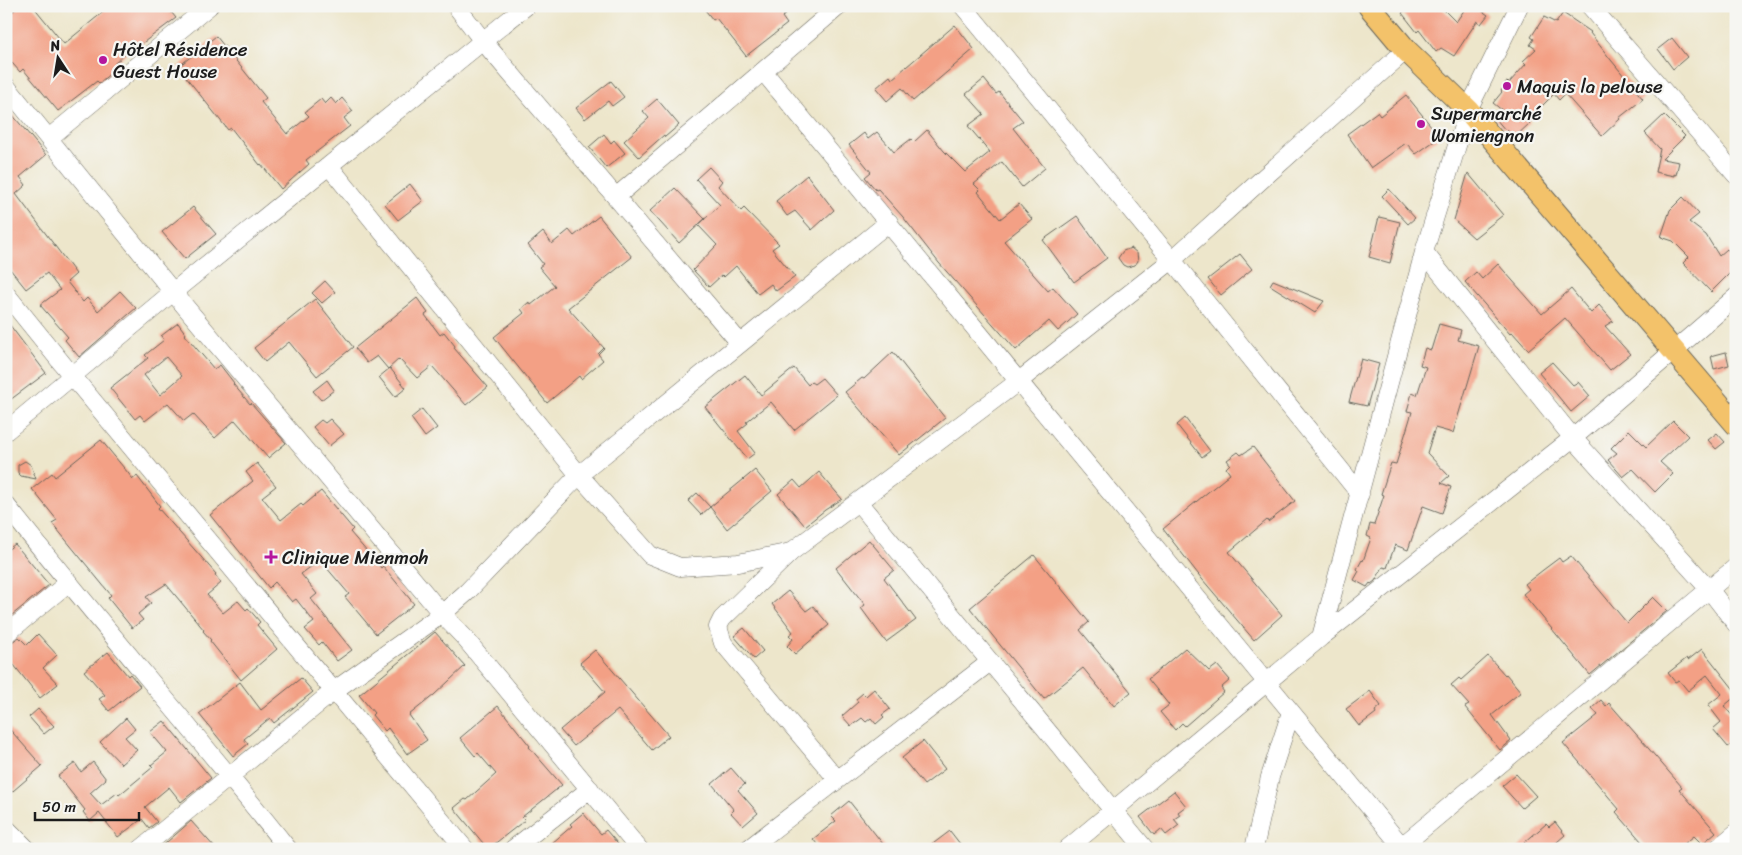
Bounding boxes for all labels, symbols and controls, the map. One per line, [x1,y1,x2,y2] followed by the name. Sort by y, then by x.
[32,32,82,82] north arrow
[47,32,63,59] text: N
[113,33,248,88] place label: Hôtel Résidence Guest House
[97,54,109,66] marker: Hôtel Résidence Guest House
[1517,70,1663,103] place label: Maquis la pelouse
[1501,80,1513,92] marker: Maquis la pelouse
[1431,97,1542,152] place label: Supermarché Womiengnon
[1415,118,1427,130] marker: Supermarché Womiengnon
[282,541,429,574] place label: Clinique Mienmoh
[264,550,278,564] marker: Clinique Mienmoh
[35,790,139,822] scale bar
[42,794,77,820] text: 50 m

